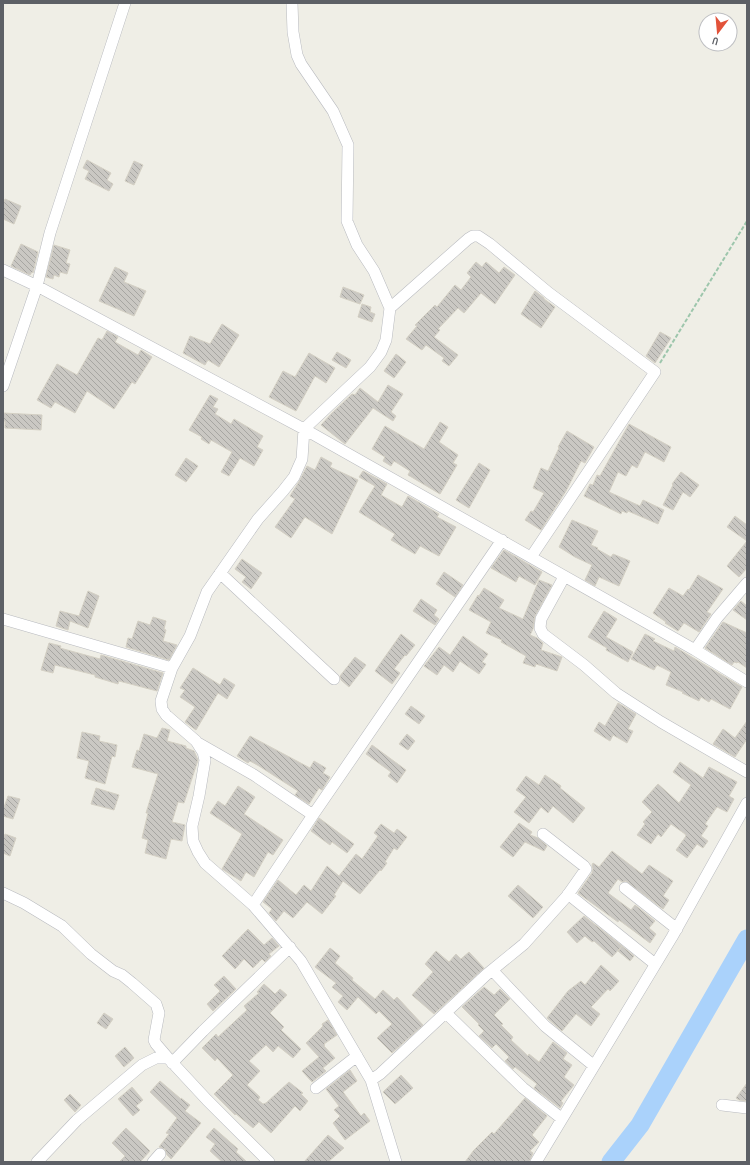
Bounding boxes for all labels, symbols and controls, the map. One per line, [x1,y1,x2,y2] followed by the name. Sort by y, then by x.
[698,12,738,52] north arrow
[711,34,720,48] text: U

